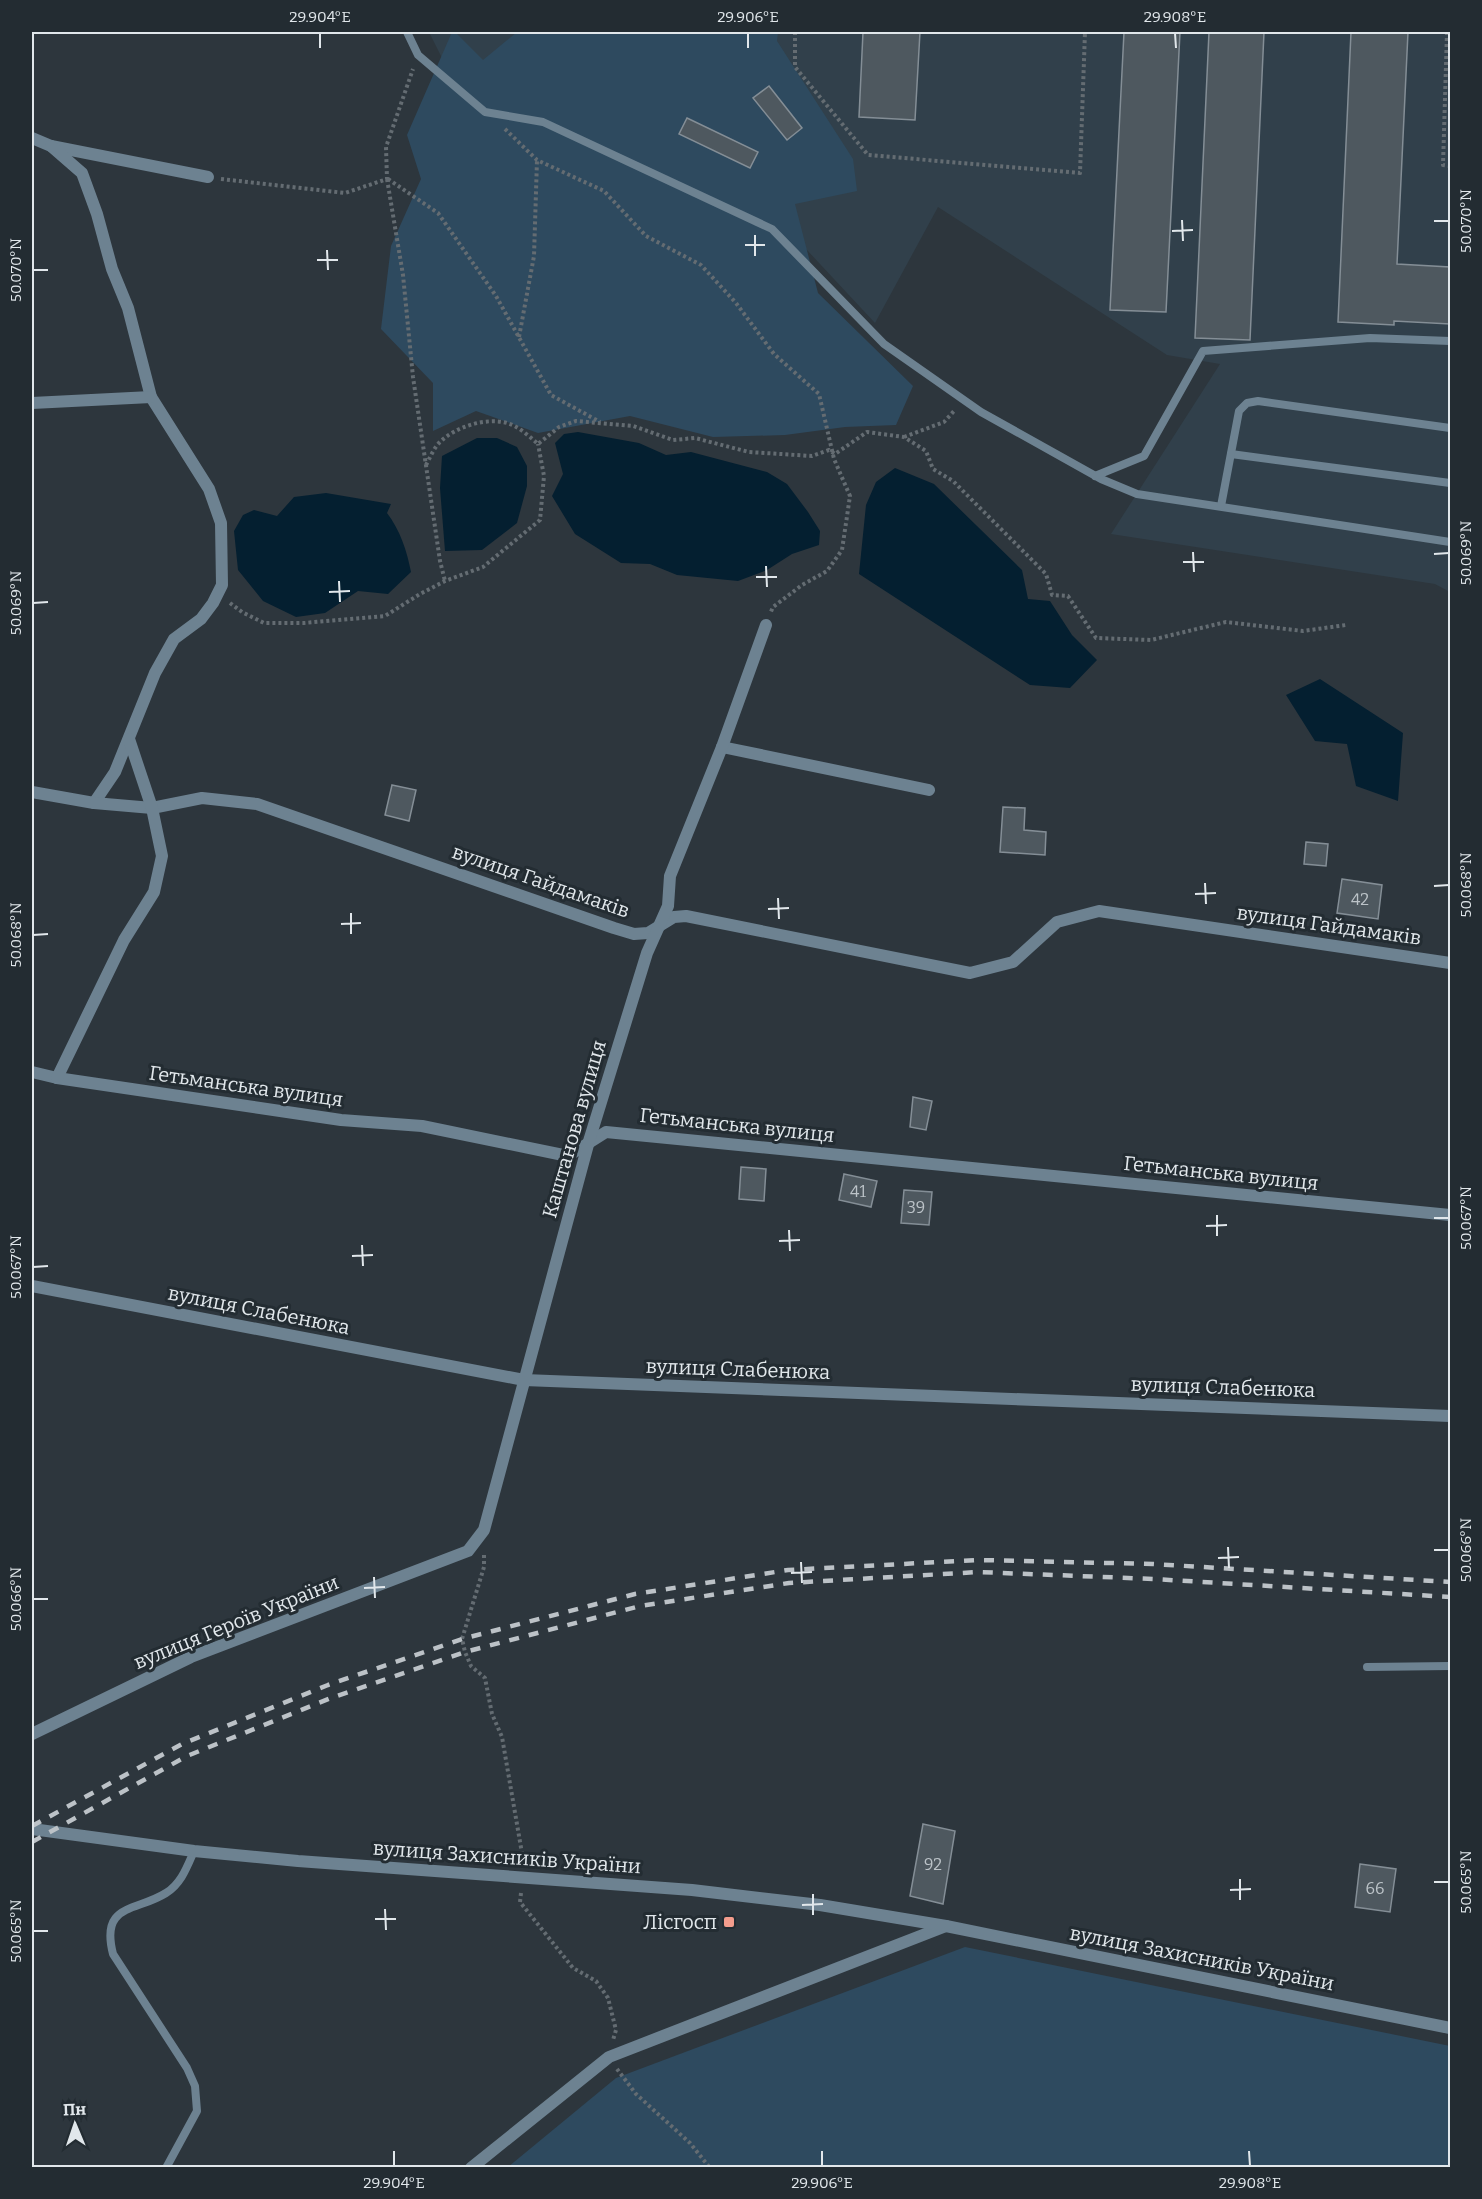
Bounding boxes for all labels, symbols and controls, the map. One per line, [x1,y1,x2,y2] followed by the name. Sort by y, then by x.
[289,8,351,26] text: 29.904°E
[717,8,779,26] text: 29.906°E
[1144,8,1206,26] text: 29.908°E
[1457,189,1475,253] text: 50.070°N
[7,238,25,302] text: 50.070°N
[1457,521,1475,585] text: 50.069°N
[7,571,25,635] text: 50.069°N
[449,839,633,923] street label: вулиця Гайдамаків
[1457,852,1475,918] text: 50.068°N
[1351,890,1369,909] house number: 42
[1235,900,1423,950] street label: вулиця Гайдамаків
[7,902,25,968] text: 50.068°N
[537,1037,611,1221] street label: Каштанова вулиця
[147,1061,345,1111] street label: Гетьманська вулиця
[638,1103,836,1147] street label: Гетьманська вулиця
[1122,1151,1320,1195] street label: Гетьманська вулиця
[850,1182,866,1201] house number: 41
[1457,1186,1475,1250] text: 50.067°N
[907,1198,925,1217] house number: 39
[7,1235,25,1299] text: 50.067°N
[166,1281,352,1339] street label: вулиця Слабенюка
[645,1354,831,1384] street label: вулиця Слабенюка
[1130,1372,1316,1402] street label: вулиця Слабенюка
[1457,1518,1475,1582] text: 50.066°N
[7,1567,25,1631] text: 50.066°N
[130,1570,342,1674] street label: вулиця Героїв України
[372,1836,642,1878] street label: вулиця Захисників України
[1457,1850,1475,1914] text: 50.065°N
[924,1855,942,1874] house number: 92
[1366,1879,1384,1898] house number: 66
[7,1899,25,1963] text: 50.065°N
[643,1910,717,1934] place label: Лісгосп
[722,1915,736,1929] marker: Лісгосп
[1068,1921,1336,1995] street label: вулиця Захисників України
[45,2094,105,2154] north arrow
[63,2100,87,2119] text: Пн
[363,2174,425,2192] text: 29.904°E
[791,2174,853,2192] text: 29.906°E
[1219,2174,1281,2192] text: 29.908°E

